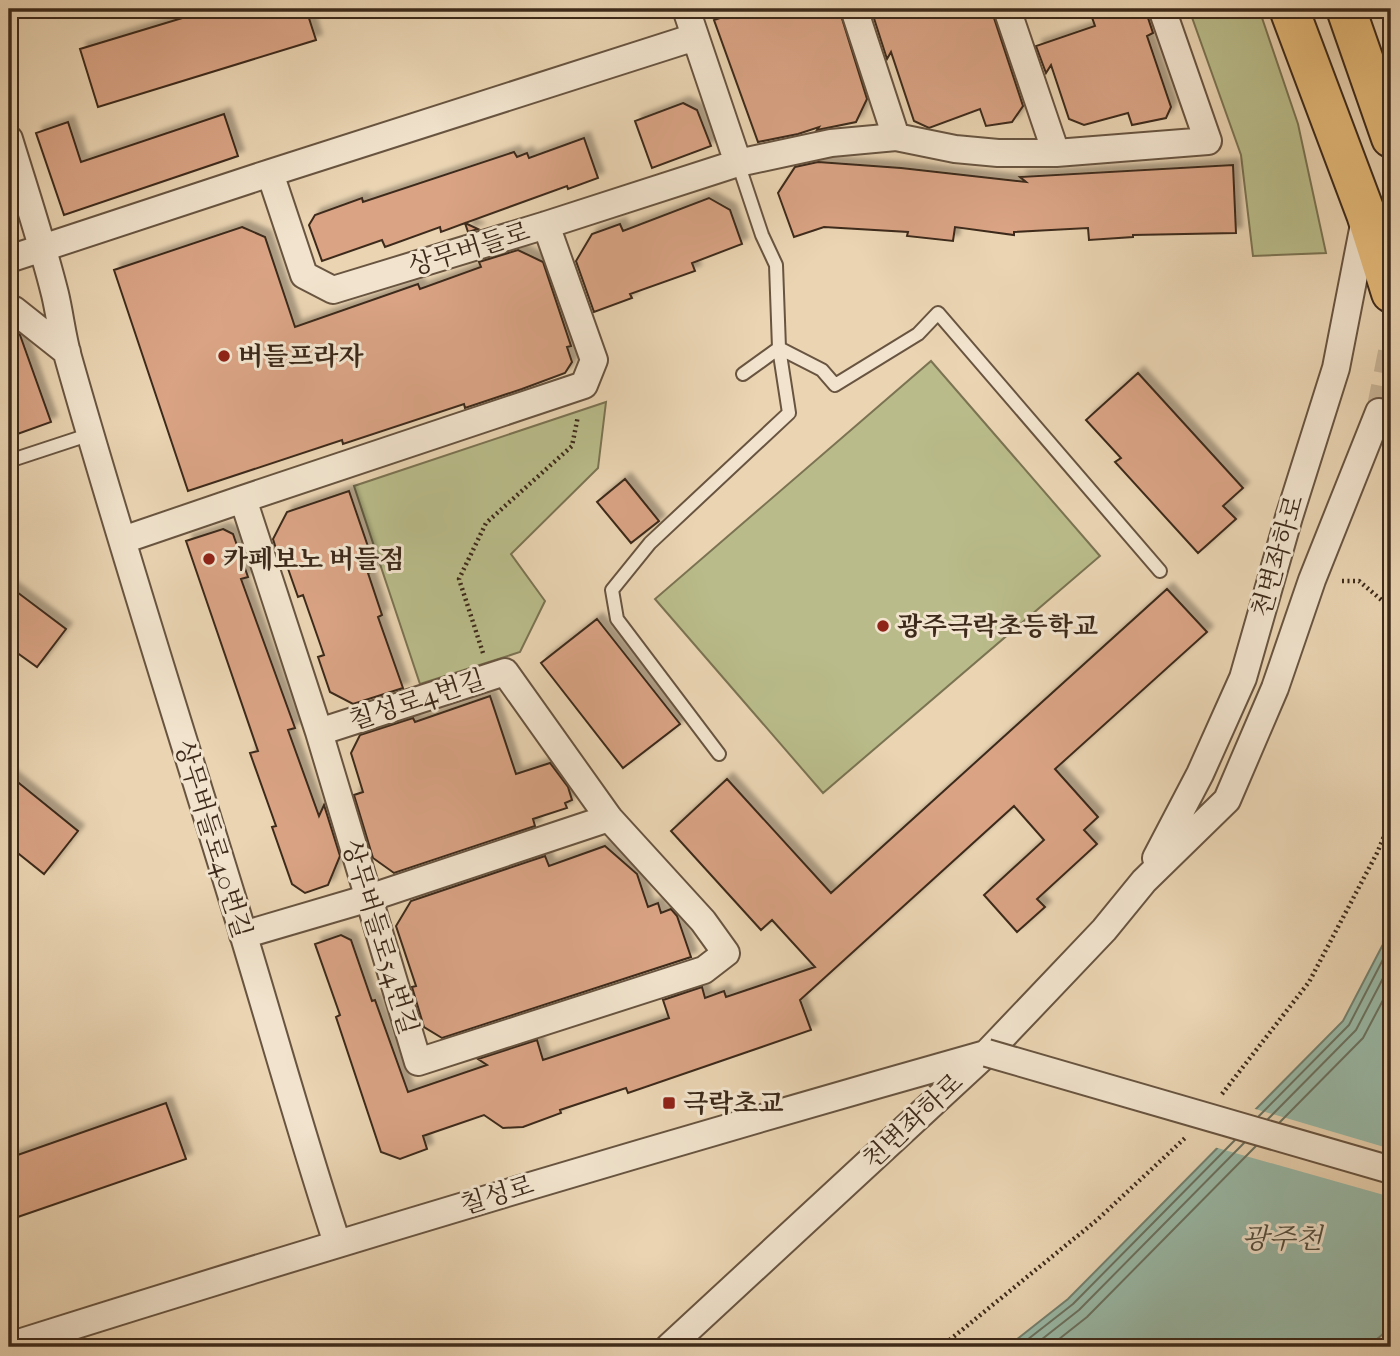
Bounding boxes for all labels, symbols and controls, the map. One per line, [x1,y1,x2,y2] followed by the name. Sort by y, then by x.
[404,216,534,282] street label: 상무버들로
[238,341,364,372] place label: 버들프라자
[216,348,232,364] marker: 버들프라자
[1246,491,1310,621] street label: 천변좌하로
[223,544,404,575] place label: 카페보노 버들점
[201,551,217,567] marker: 카페보노 버들점
[897,611,1098,642] place label: 광주극락초등학교
[875,618,891,634] marker: 광주극락초등학교
[345,663,489,737] street label: 칠성로4번길
[168,736,258,942] street label: 상무버들로40번길
[336,836,424,1038] street label: 상무버들로54번길
[857,1067,969,1175] street label: 천변좌하로
[683,1088,783,1119] place label: 극락초교
[661,1095,677,1111] marker: 극락초교
[456,1169,538,1221] street label: 칠성로
[1241,1222,1325,1255] water label: 광주천

